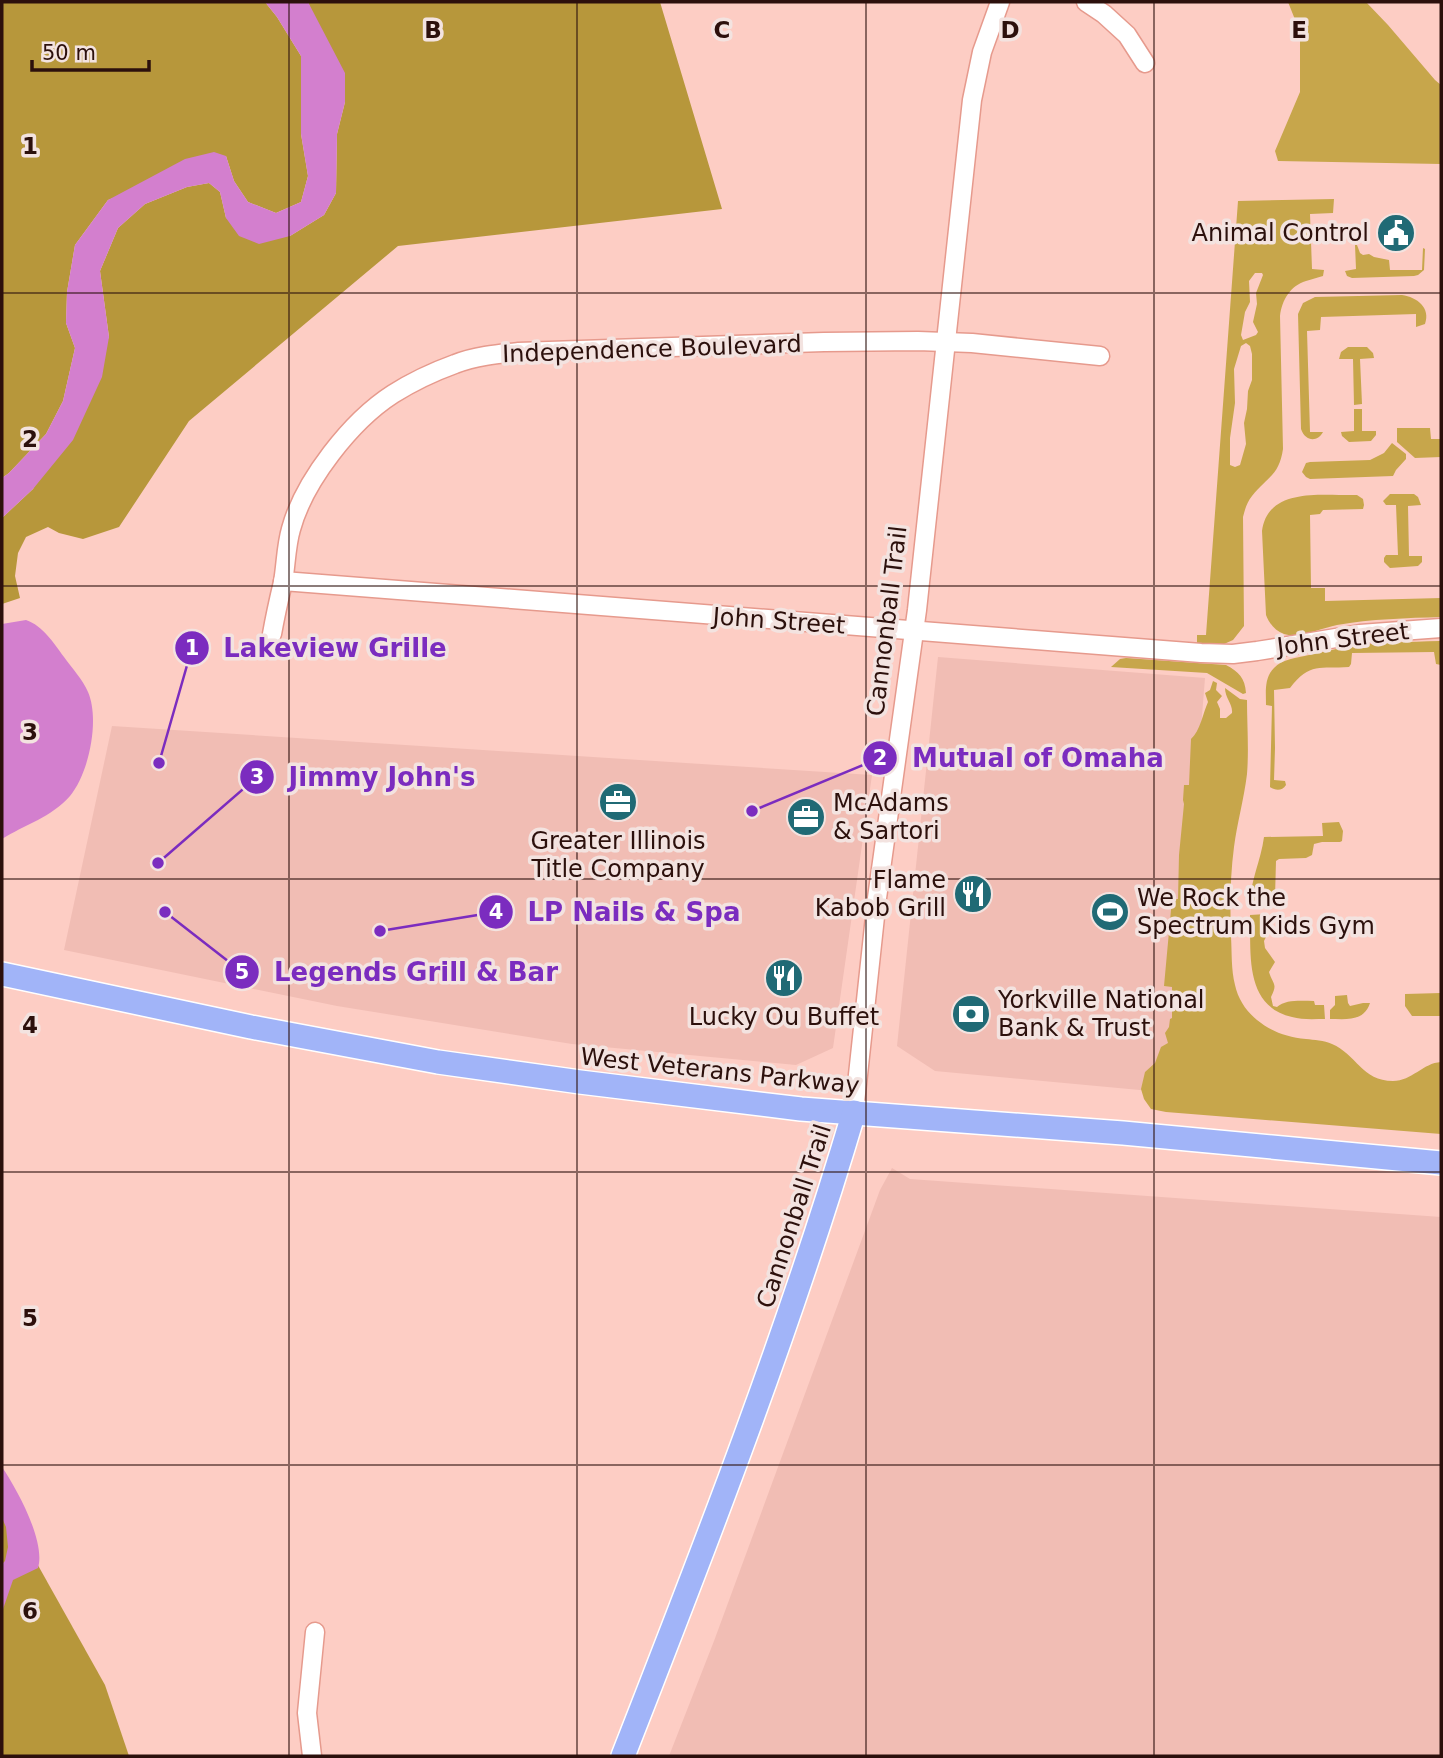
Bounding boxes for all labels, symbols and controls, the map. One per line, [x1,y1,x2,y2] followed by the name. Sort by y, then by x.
[424,17,442,43] text: B
[714,17,730,43] text: C
[1000,17,1020,43] text: D
[1291,17,1307,43] text: E
[32,28,149,72] scale bar
[42,41,96,65] text: 50 m
[22,133,38,159] text: 1
[1375,212,1417,254] public building icon: Animal Control
[1192,219,1369,247] place label: Animal Control
[502,330,802,368] street label: Independence Boulevard
[22,426,38,452] text: 2
[861,524,913,718] street label: Cannonball Trail
[710,602,846,640] street label: John Street
[1273,617,1411,661] street label: John Street
[174,625,461,672] callout: Lakeview Grille
[223,633,447,663] text: Lakeview Grille
[185,636,199,660] text: 1
[22,719,38,745] text: 3
[863,734,1178,781] callout: Mutual of Omaha
[912,743,1164,773] text: Mutual of Omaha
[873,746,887,770] text: 2
[239,753,489,800] callout: Jimmy John's
[287,762,475,792] text: Jimmy John's
[250,765,264,789] text: 3
[597,781,639,823] office icon: Greater Illinois Title Company
[833,789,949,845] place label: McAdams & Sartori
[785,796,827,838] office icon: McAdams & Sartori
[530,827,706,883] place label: Greater Illinois Title Company
[815,866,946,922] place label: Flame Kabob Grill
[952,873,994,915] restaurant icon: Flame Kabob Grill
[1137,884,1375,940] place label: We Rock the Spectrum Kids Gym
[479,888,754,935] callout: LP Nails & Spa
[1089,891,1131,933] sports icon: We Rock the Spectrum Kids Gym
[528,897,740,927] text: LP Nails & Spa
[489,900,503,924] text: 4
[225,948,572,995] callout: Legends Grill & Bar
[274,957,558,987] text: Legends Grill & Bar
[763,957,805,999] restaurant icon: Lucky Ou Buffet
[235,960,249,984] text: 5
[997,986,1205,1042] place label: Yorkville National Bank & Trust
[950,993,992,1035] bank icon: Yorkville National Bank & Trust
[689,1003,879,1031] place label: Lucky Ou Buffet
[22,1012,38,1038] text: 4
[579,1042,861,1100] street label: West Veterans Parkway
[751,1120,837,1312] street label: Cannonball Trail
[22,1305,38,1331] text: 5
[22,1598,38,1624] text: 6

